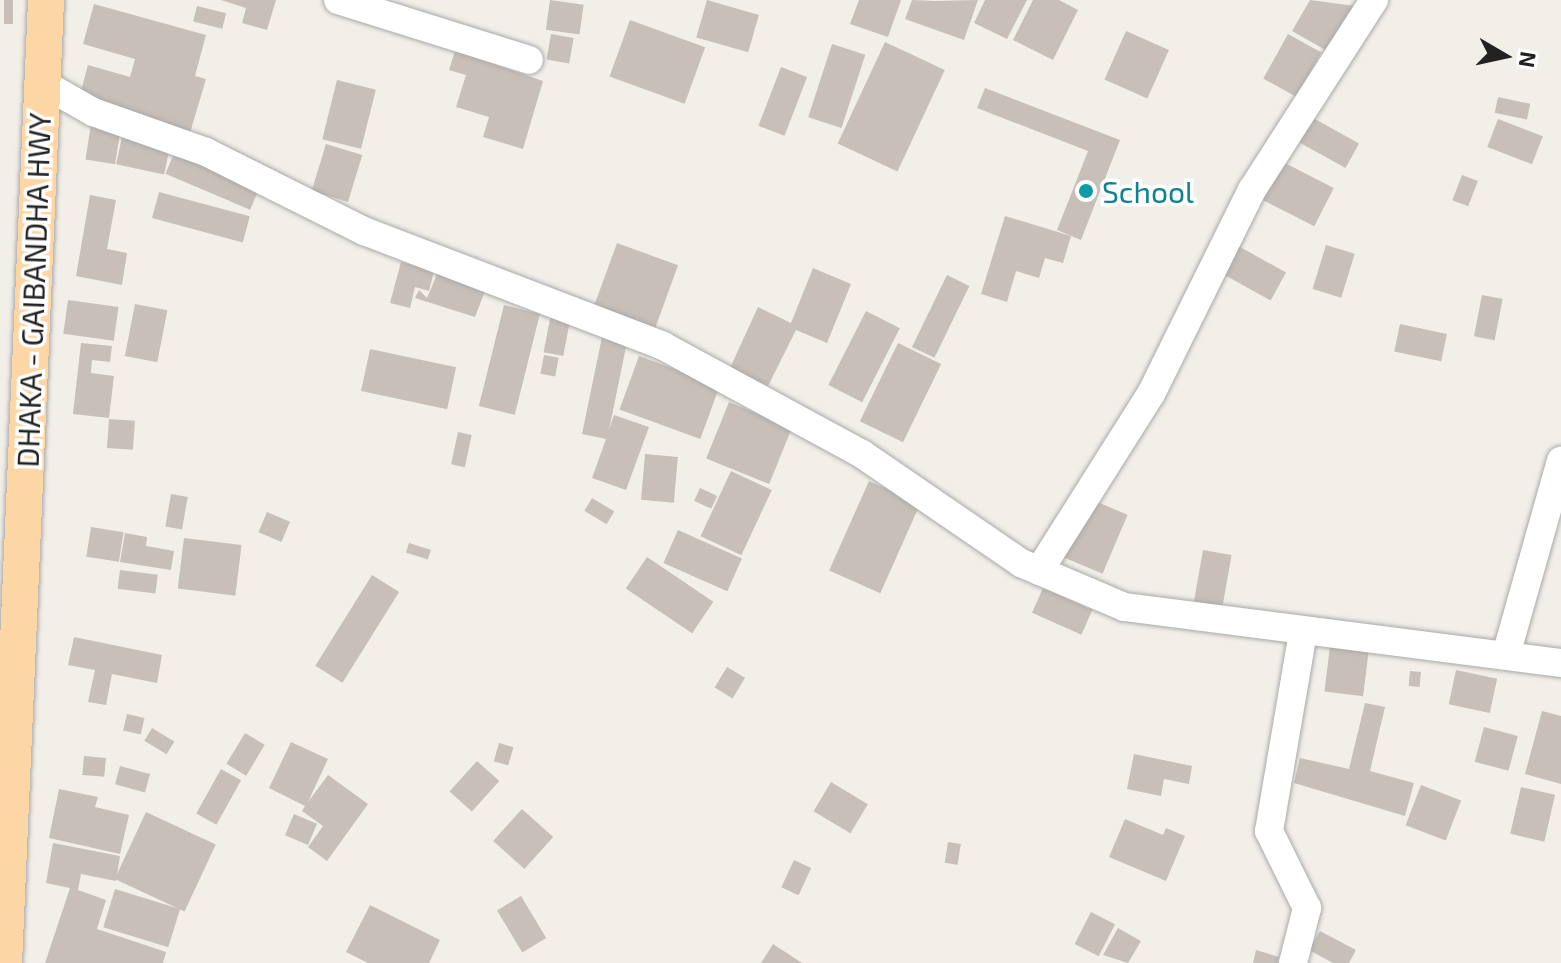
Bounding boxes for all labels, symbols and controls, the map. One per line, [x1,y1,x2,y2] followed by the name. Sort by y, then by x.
[1465,16,1545,96] north arrow
[1515,50,1543,70] text: N
[9,111,57,469] street label: DHAKA - GAIBANDHA HWY
[1102,173,1194,209] place label: School
[1077,182,1095,200] marker: School

